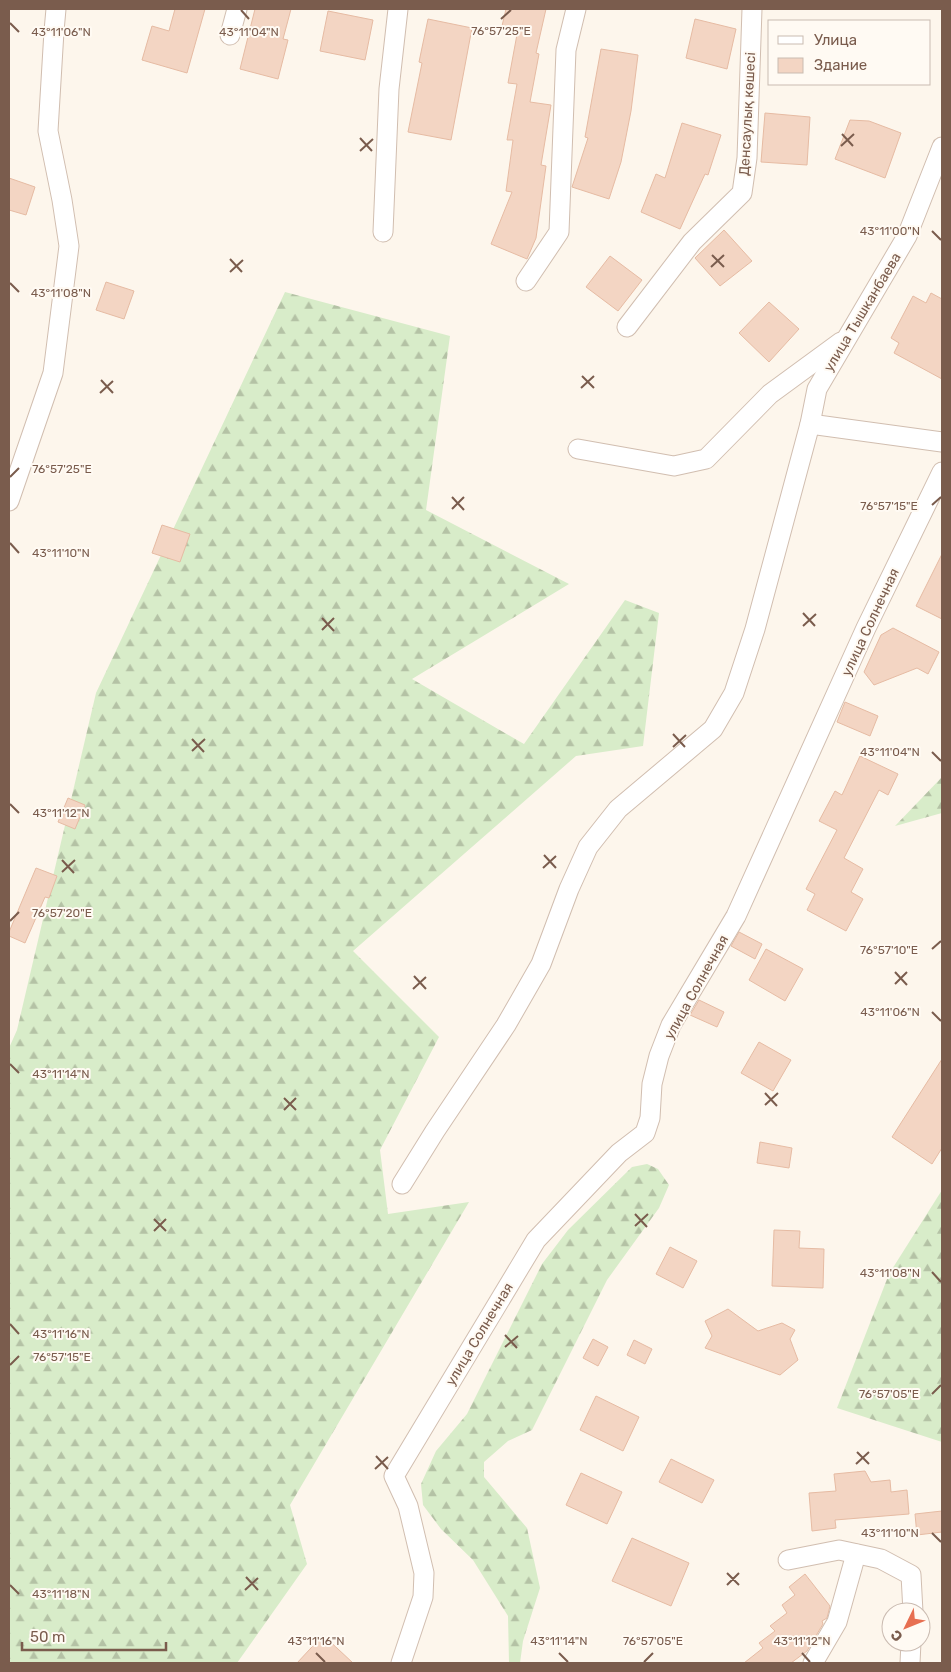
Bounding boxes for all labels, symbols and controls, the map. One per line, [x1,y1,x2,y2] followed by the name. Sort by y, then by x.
[768,20,931,85] legend
[471,24,531,38] text: 76°57'25"E
[31,25,91,39] text: 43°11'06"N
[219,25,279,39] text: 43°11'04"N
[814,31,857,49] text: Улица
[736,52,759,176] street label: Денсаулық көшесі
[814,56,867,74] text: Здание
[860,224,920,238] text: 43°11'00"N
[820,250,905,375] street label: улица Тышканбаева
[31,286,91,300] text: 43°11'08"N
[32,462,92,476] text: 76°57'25"E
[860,499,918,513] text: 76°57'15"E
[32,546,90,560] text: 43°11'10"N
[838,566,903,679] street label: улица Солнечная
[860,745,920,759] text: 43°11'04"N
[32,806,90,820] text: 43°11'12"N
[32,906,92,920] text: 76°57'20"E
[661,932,732,1043] street label: улица Солнечная
[860,943,918,957] text: 76°57'10"E
[860,1005,920,1019] text: 43°11'06"N
[32,1067,90,1081] text: 43°11'14"N
[860,1266,920,1280] text: 43°11'08"N
[442,1280,517,1389] street label: улица Солнечная
[33,1327,89,1341] text: 43°11'16"N
[33,1350,91,1364] text: 76°57'15"E
[859,1387,919,1401] text: 76°57'05"E
[861,1526,919,1540] text: 43°11'10"N
[32,1587,90,1601] text: 43°11'18"N
[881,1602,931,1652] north arrow
[22,1620,166,1652] scale bar
[887,1626,906,1645] text: С
[30,1628,65,1646] text: 50 m
[288,1634,344,1648] text: 43°11'16"N
[530,1634,588,1648] text: 43°11'14"N
[623,1634,683,1648] text: 76°57'05"E
[773,1634,831,1648] text: 43°11'12"N

